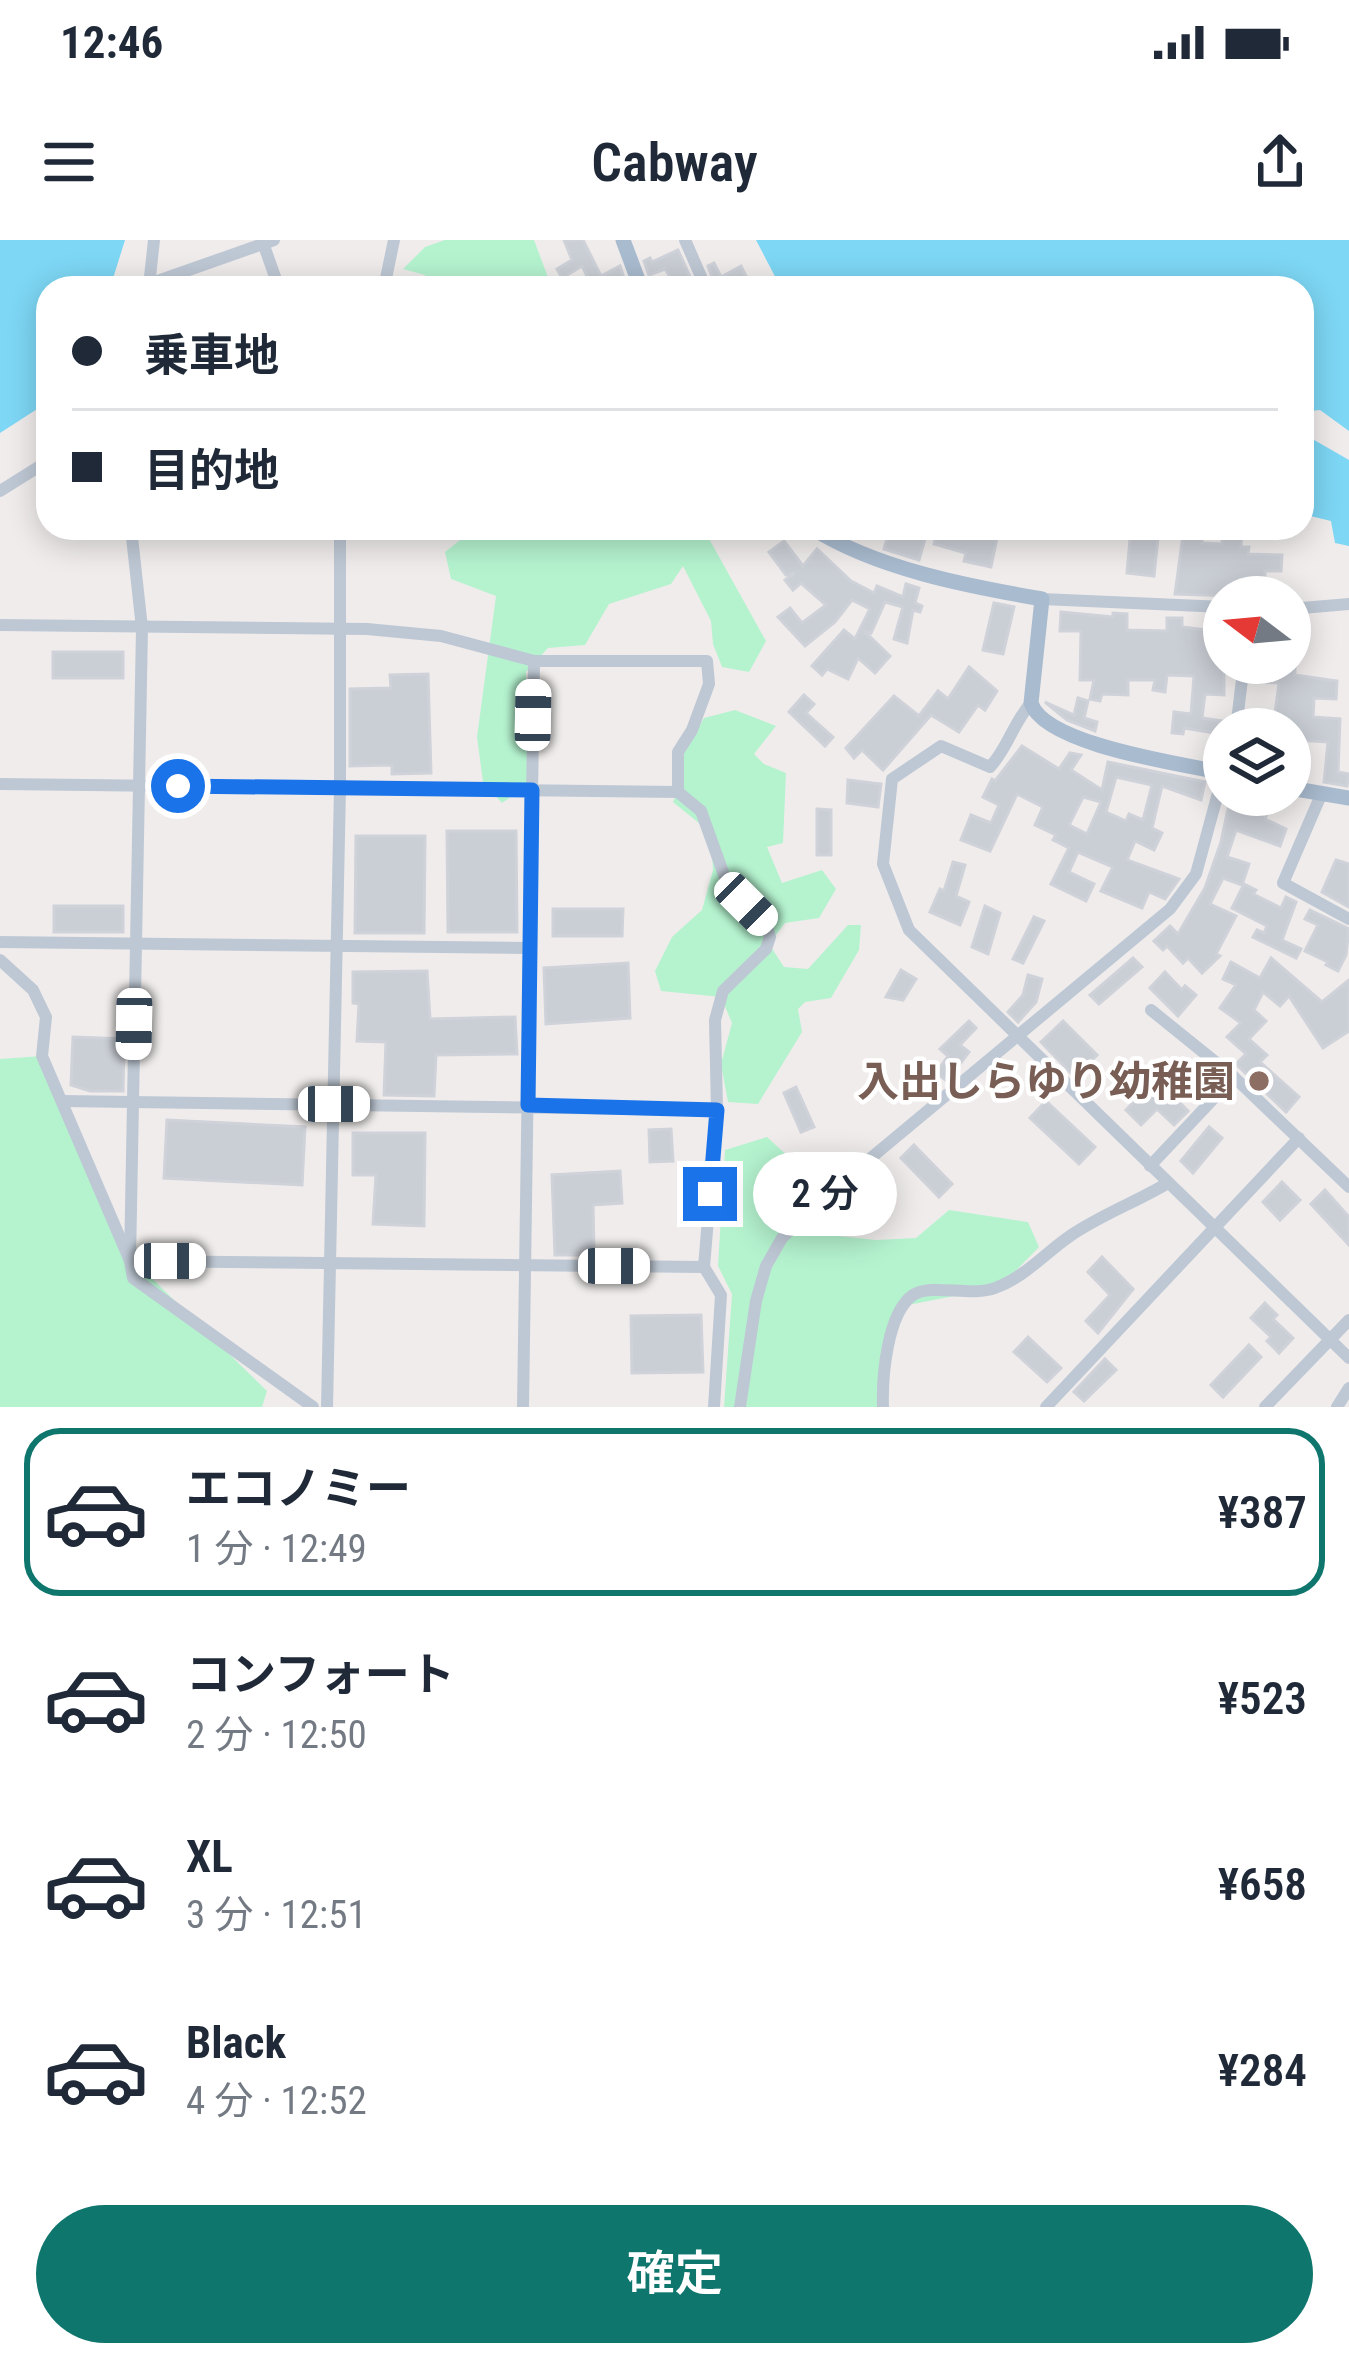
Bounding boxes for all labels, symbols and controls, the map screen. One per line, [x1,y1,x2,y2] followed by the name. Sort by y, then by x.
[60,16,163,69] text: 12:46
[36,129,102,195] icon: menu
[1247,129,1313,195] icon: share
[591,131,758,194] text: Cabway
[144,329,279,382] text: 乗車地
[144,444,279,497] text: 目的地
[1203,576,1311,684] north arrow
[1203,576,1311,816] map controls
[514,679,552,751] car
[1203,708,1311,816] button: layers
[151,759,205,813] route start
[708,866,784,942] car
[115,988,153,1060] car
[857,1057,1235,1106] place label: 入出しらゆり幼稚園
[1246,1068,1272,1094] marker: 入出しらゆり幼稚園
[298,1086,370,1122] car
[752,1152,896,1236] callout: 2 分
[683,1167,737,1221] route end
[791,1171,859,1217] text: 2 分
[134,1243,206,1279] car
[578,1248,650,1284] car
[42,1458,150,1566] icon: car
[186,1462,411,1515] text: エコノミー
[1218,1486,1307,1539] text: ¥387
[186,1526,367,1572] text: 1 分 · 12:49
[42,1644,150,1752] icon: car
[186,1648,455,1701] text: コンフォート
[1218,1672,1307,1725] text: ¥523
[186,1712,367,1758] text: 2 分 · 12:50
[42,1830,150,1938] icon: car
[186,1830,233,1883] text: XL
[1218,1858,1307,1911] text: ¥658
[186,1892,367,1938] text: 3 分 · 12:51
[42,2016,150,2124] icon: car
[186,2016,286,2069] text: Black
[1218,2044,1307,2097] text: ¥284
[186,2078,367,2124] text: 4 分 · 12:52
[36,2205,1313,2343] button: 確定

